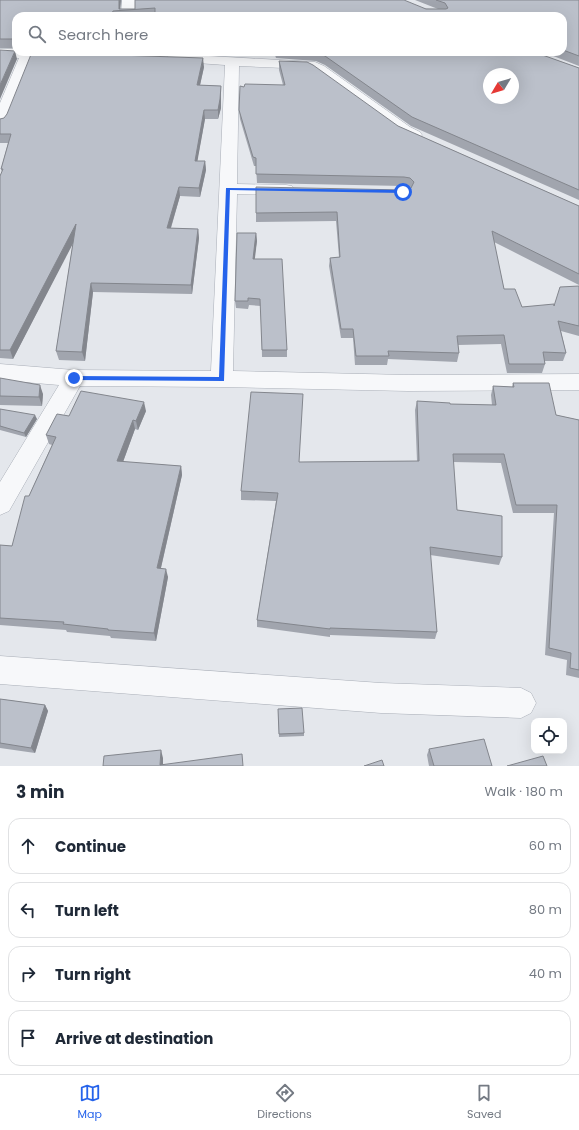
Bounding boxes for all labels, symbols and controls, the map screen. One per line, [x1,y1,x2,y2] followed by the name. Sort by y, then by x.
[12,12,567,56] search box
[26,23,48,45] icon: search
[58,24,148,45] text: Search here
[483,68,519,104] north arrow
[394,183,412,201] route start
[65,369,83,387] route end
[531,718,567,754] map controls
[531,718,567,754] button: locate
[16,780,64,804] text: 3 min
[485,782,563,801] text: Walk · 180 m
[17,835,39,857] icon: ahead
[55,836,126,857] text: Continue
[529,836,562,855] text: 60 m
[17,899,39,921] icon: left
[55,900,119,921] text: Turn left
[529,900,562,919] text: 80 m
[17,963,39,985] icon: right
[55,964,131,985] text: Turn right
[529,964,562,983] text: 40 m
[17,1027,39,1049] icon: arrive
[55,1028,213,1049] text: Arrive at destination
[78,1082,102,1123] tab: Map
[257,1082,312,1123] tab: Directions
[467,1082,501,1123] tab: Saved

